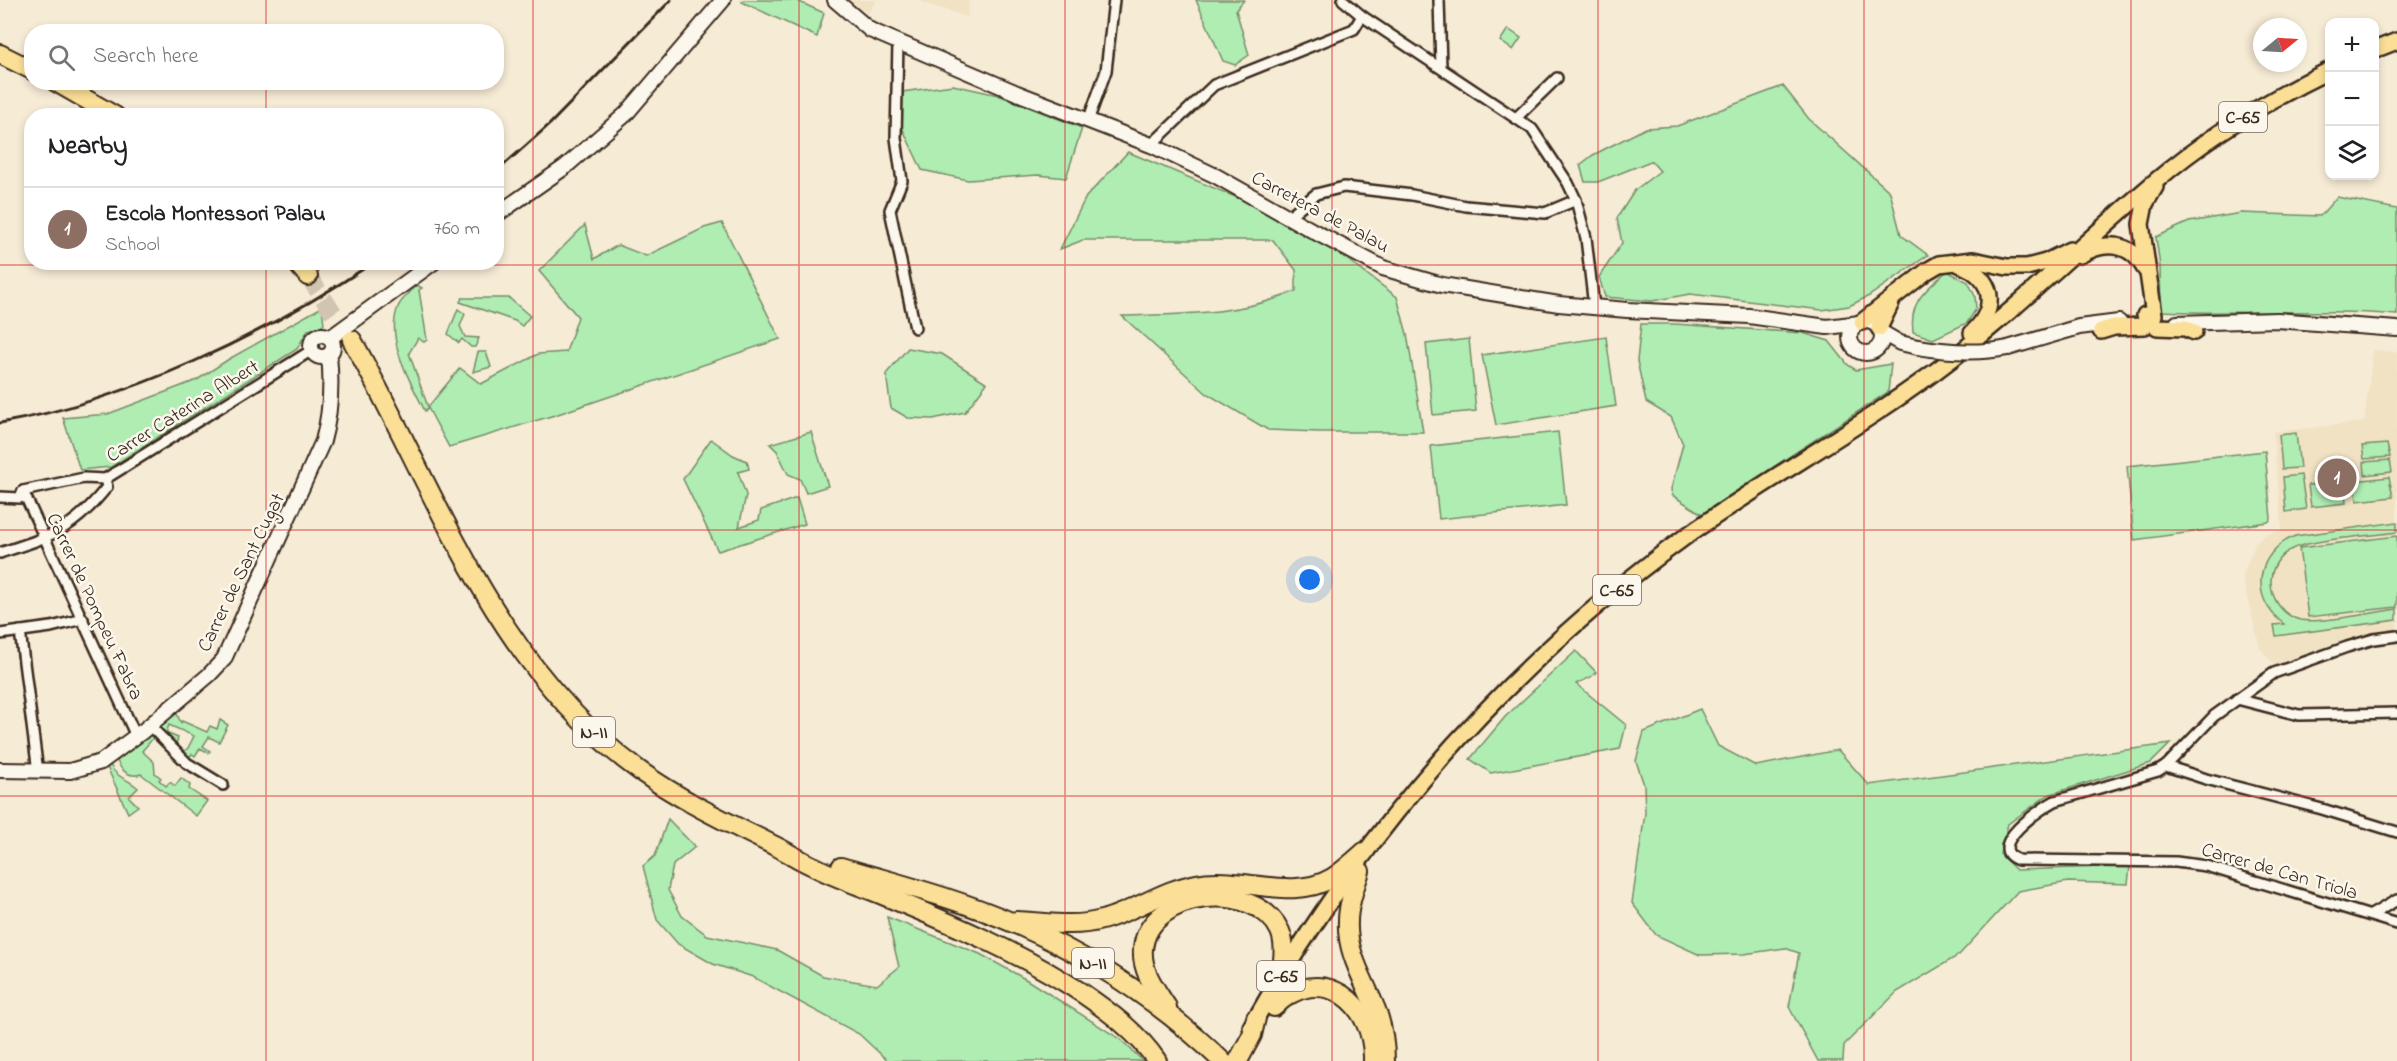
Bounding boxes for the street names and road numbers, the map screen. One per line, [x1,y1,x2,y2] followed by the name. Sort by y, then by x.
[2219,102,2267,132] road number: C-65
[1246,165,1394,262] street label: Carretera de Palau
[101,353,266,471] street label: Carrer Caterina Albert
[191,488,294,658] street label: Carrer de Sant Cugat
[38,509,150,705] street label: Carrer de Pompeu Fabra
[1593,575,1641,605] road number: C-65
[573,717,615,747] road number: N-II
[2198,836,2361,909] street label: Carrer de Can Triola
[1072,948,1114,978] road number: N-II
[1257,961,1305,991] road number: C-65

